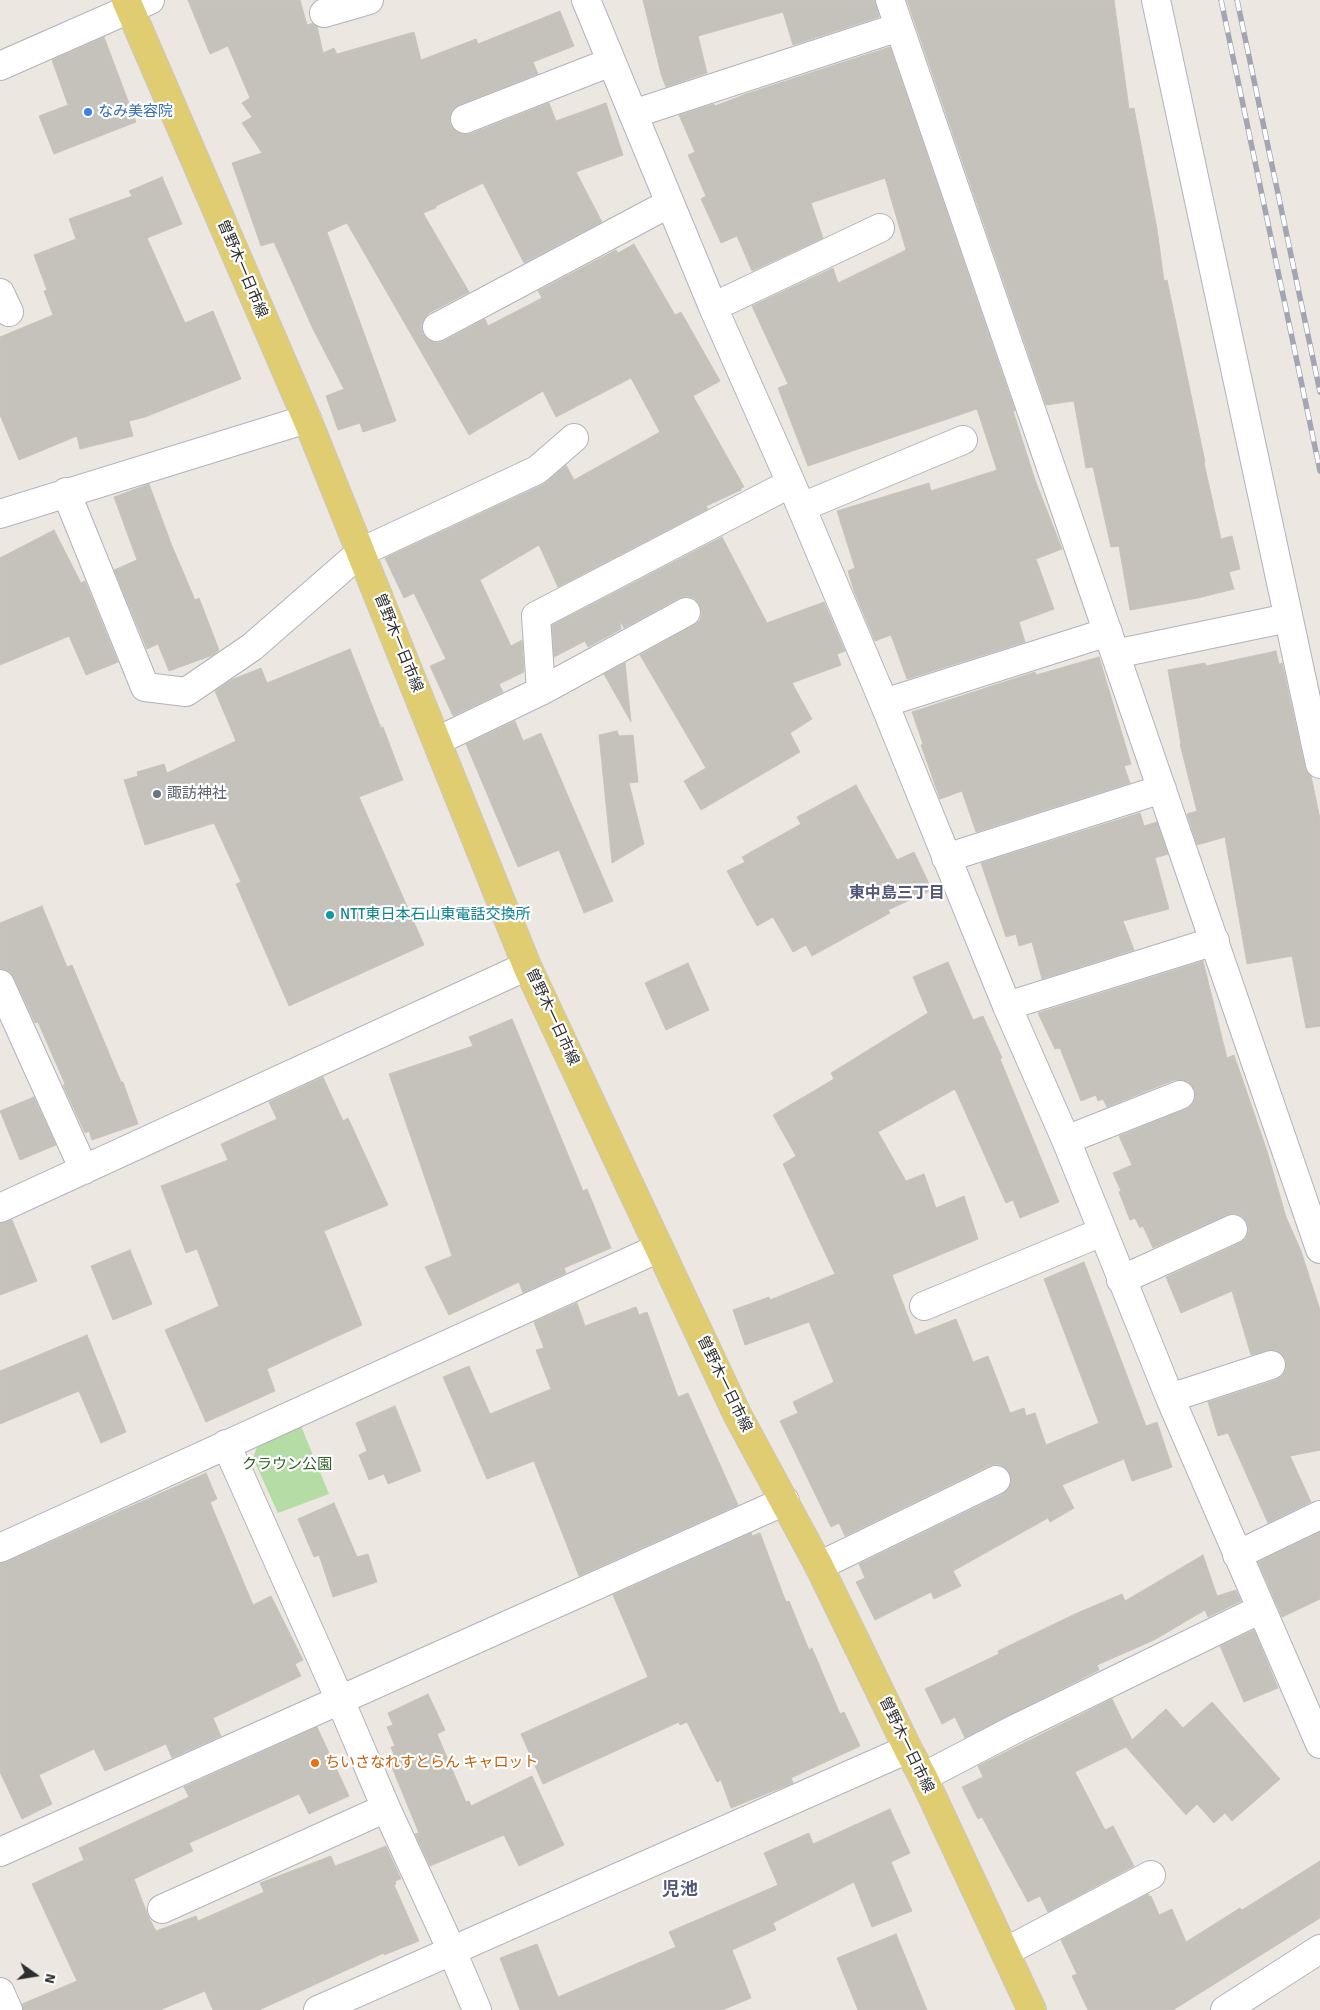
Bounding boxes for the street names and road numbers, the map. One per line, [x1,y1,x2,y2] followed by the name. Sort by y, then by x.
[213,217,271,321] street label: 曽野木一日市線
[370,591,426,695] street label: 曽野木一日市線
[522,966,582,1068] street label: 曽野木一日市線
[693,1333,755,1435] street label: 曽野木一日市線
[875,1694,937,1796] street label: 曽野木一日市線

